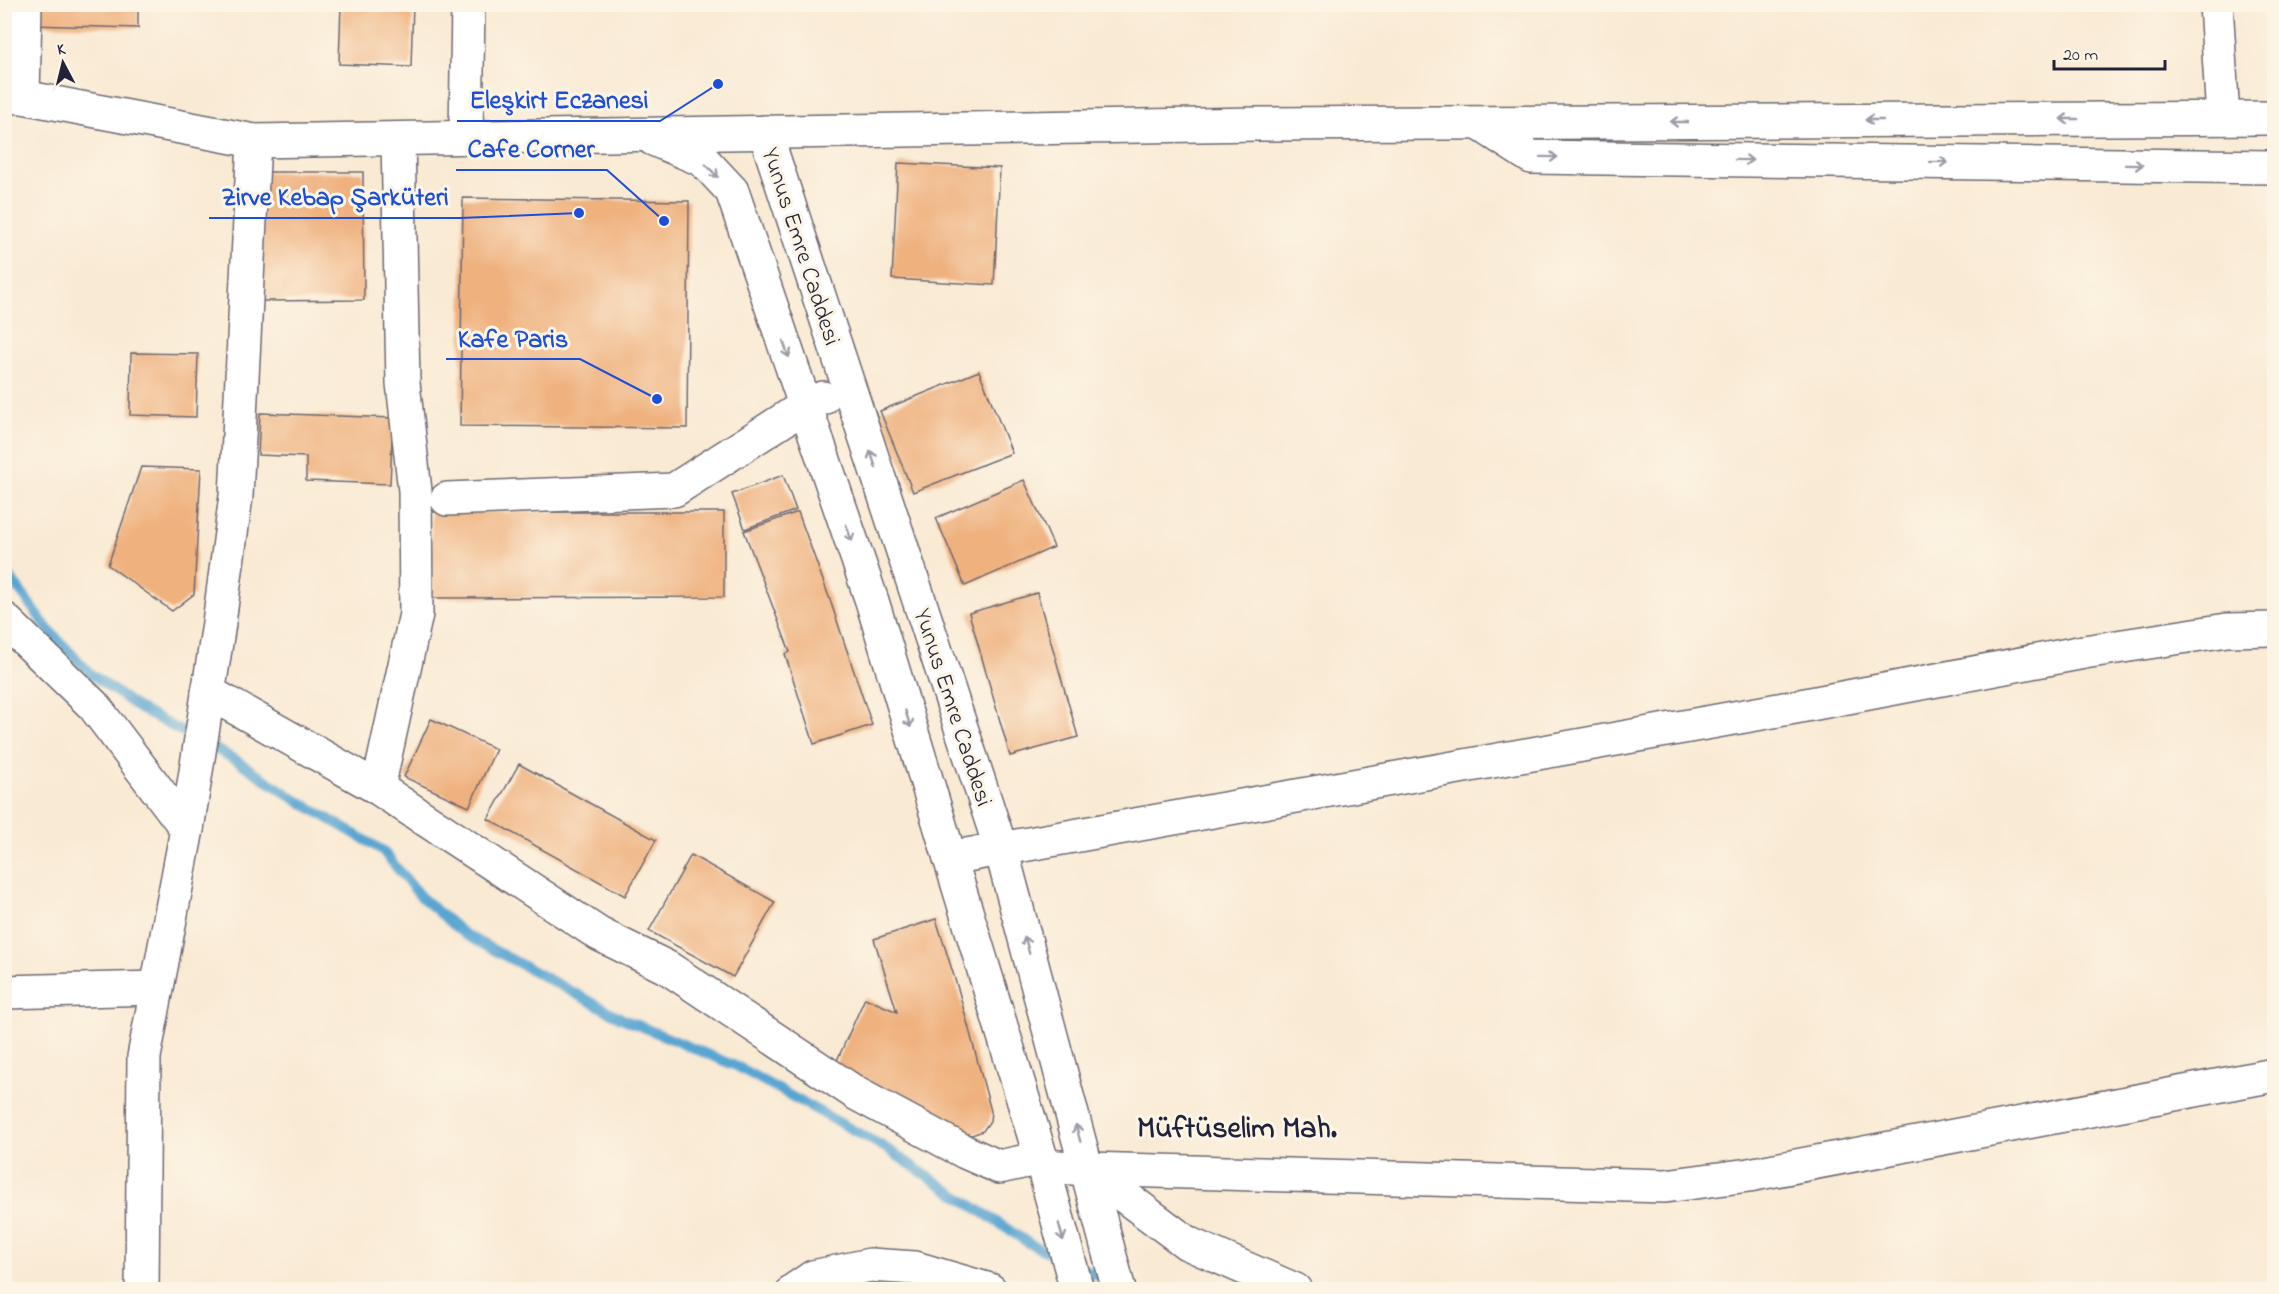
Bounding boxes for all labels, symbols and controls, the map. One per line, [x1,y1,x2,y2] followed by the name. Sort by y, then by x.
[33,33,93,93] north arrow
[2054,33,2165,71] scale bar
[56,38,68,62] text: K
[2063,43,2098,69] text: 20 m
[457,77,660,121] callout: Eleşkirt Eczanesi
[470,83,648,121] text: Eleşkirt Eczanesi
[2060,113,2080,125] one-way arrow
[1865,114,1885,126] one-way arrow
[1670,116,1690,128] one-way arrow
[456,126,607,170] callout: Cafe Corner
[468,132,595,170] text: Cafe Corner
[751,143,848,350] street label: Yunus Emre Caddesi
[1539,151,1559,163] one-way arrow
[1734,154,1754,166] one-way arrow
[1929,156,1949,168] one-way arrow
[2124,159,2144,170] one-way arrow
[705,163,720,178] one-way arrow
[209,174,460,218] callout: Zirve Kebap Şarküteri
[221,180,449,218] text: Zirve Kebap Şarküteri
[446,315,580,359] callout: Kafe Paris
[458,322,568,360] text: Kafe Paris
[781,339,792,358] one-way arrow
[866,450,877,469] one-way arrow
[844,523,855,542] one-way arrow
[903,604,1000,811] street label: Yunus Emre Caddesi
[903,709,914,728] one-way arrow
[1021,936,1032,955] one-way arrow
[1137,1108,1337,1152] district label: Müftüselim Mah.
[1072,1124,1083,1143] one-way arrow
[1056,1222,1068,1241] one-way arrow

